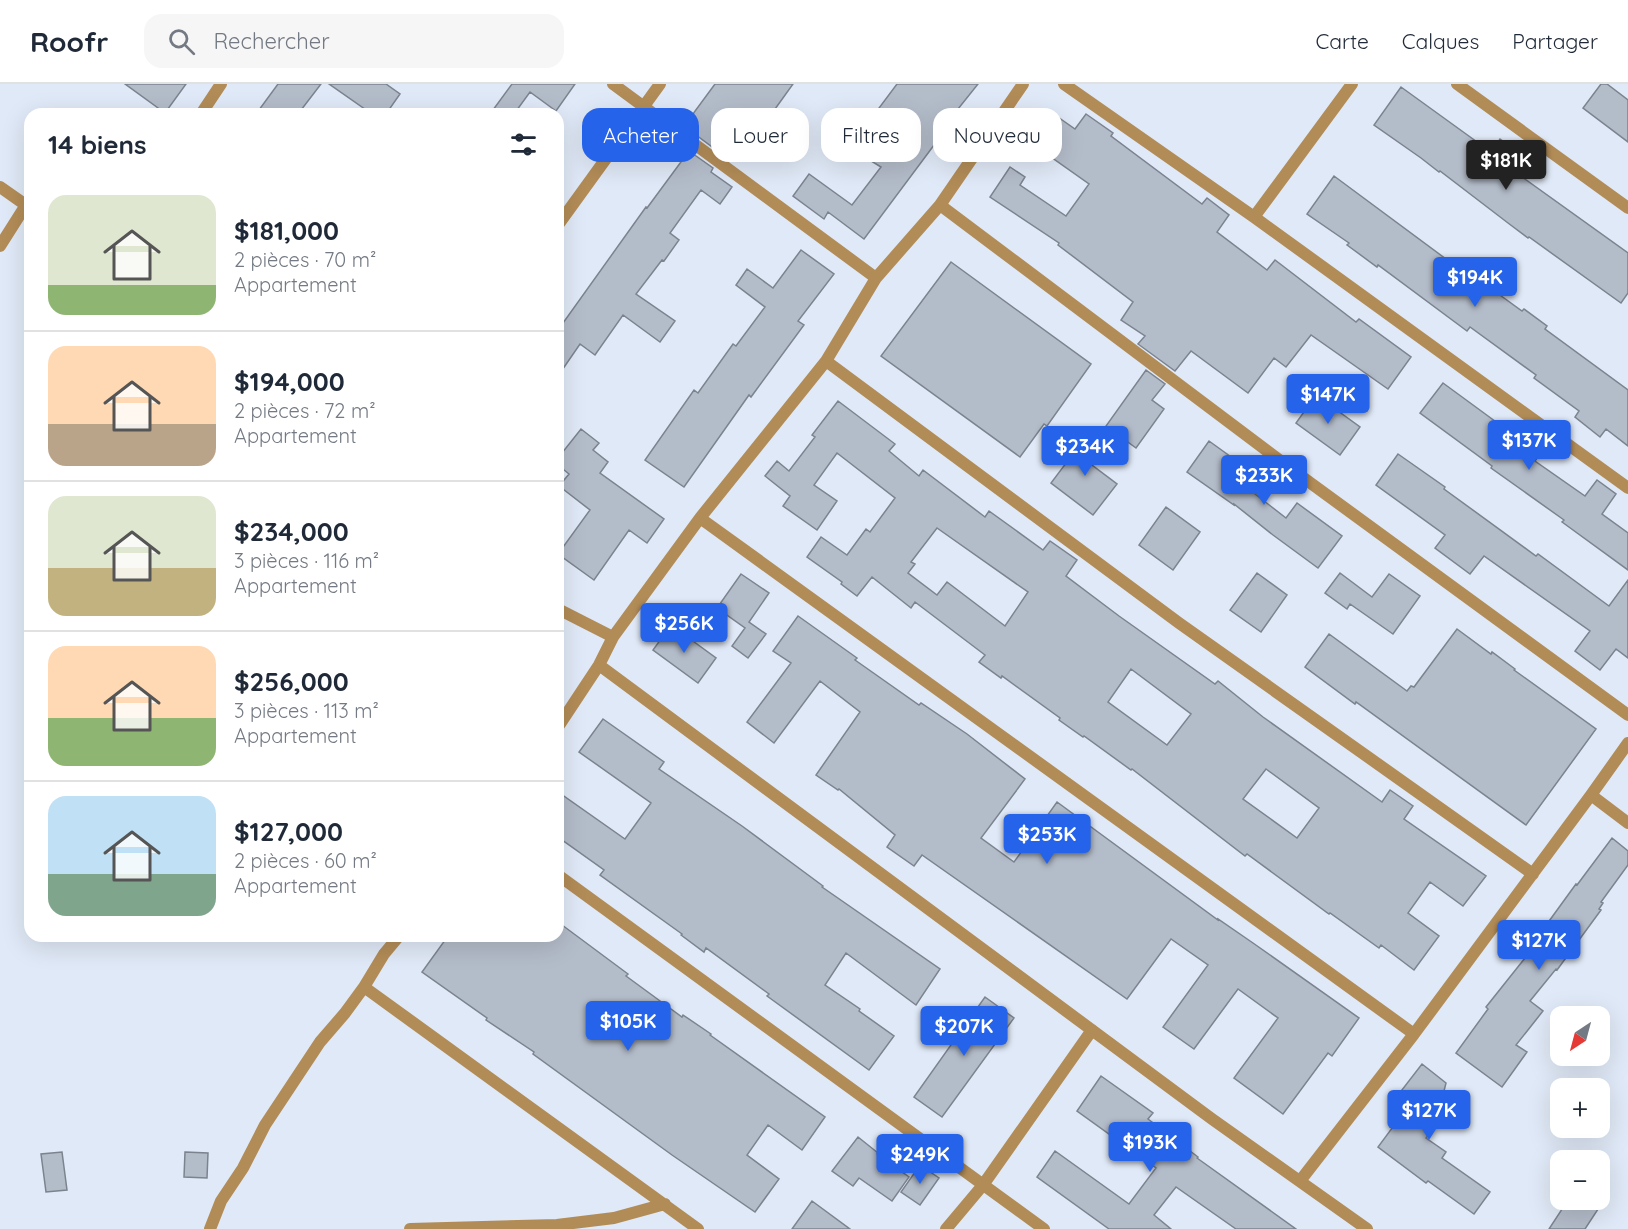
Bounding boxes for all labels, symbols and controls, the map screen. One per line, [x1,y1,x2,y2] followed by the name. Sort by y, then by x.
[144,14,564,68] search box
[30,24,108,59] text: Roofr
[165,25,198,58] icon: search
[213,27,330,55] text: Rechercher
[1315,28,1369,54] text: Carte
[1402,28,1479,54] text: Calques
[1512,28,1598,54] text: Partager
[582,108,699,162] chip: Acheter
[711,108,809,162] chip: Louer
[821,108,921,162] chip: Filtres
[933,108,1062,162] chip: Nouveau
[48,128,147,161] text: 14 biens
[507,128,540,161] icon: filters
[1464,140,1548,191] pin: $181K
[1480,147,1532,172] text: $181K
[234,214,339,247] text: $181,000
[96,219,168,291] icon: home
[234,247,376,272] text: 2 pièces · 70 m²
[1433,257,1517,308] pin: $194K
[1447,264,1503,289] text: $194K
[234,272,357,297] text: Appartement
[234,365,345,398] text: $194,000
[96,370,168,442] icon: home
[1286,374,1370,425] pin: $147K
[1301,381,1355,406] text: $147K
[234,398,375,423] text: 2 pièces · 72 m²
[1487,420,1571,471] pin: $137K
[234,423,357,448] text: Appartement
[1043,426,1127,477] pin: $234K
[1502,427,1556,452] text: $137K
[1056,433,1114,458] text: $234K
[1222,455,1306,506] pin: $233K
[1235,462,1293,487] text: $233K
[234,515,349,548] text: $234,000
[96,520,168,592] icon: home
[234,548,379,573] text: 3 pièces · 116 m²
[234,573,357,598] text: Appartement
[642,603,726,654] pin: $256K
[655,610,714,635] text: $256K
[234,665,349,698] text: $256,000
[96,670,168,742] icon: home
[234,698,379,723] text: 3 pièces · 113 m²
[234,723,357,748] text: Appartement
[1005,814,1089,865] pin: $253K
[234,815,343,848] text: $127,000
[96,820,168,892] icon: home
[1018,821,1076,846] text: $253K
[234,848,377,873] text: 2 pièces · 60 m²
[234,873,357,898] text: Appartement
[1497,920,1581,971] pin: $127K
[1511,927,1567,952] text: $127K
[586,1001,670,1052] pin: $105K
[922,1006,1006,1057] pin: $207K
[1550,1006,1610,1066] north arrow
[1550,1006,1610,1210] map controls
[600,1008,656,1033] text: $105K
[935,1013,993,1038] text: $207K
[1550,1078,1610,1138] button: +
[1387,1090,1471,1141] pin: $127K
[1401,1097,1457,1122] text: $127K
[1108,1122,1192,1173] pin: $193K
[1123,1129,1177,1154] text: $193K
[878,1134,962,1185] pin: $249K
[890,1141,950,1166] text: $249K
[1550,1150,1610,1210] button: −

